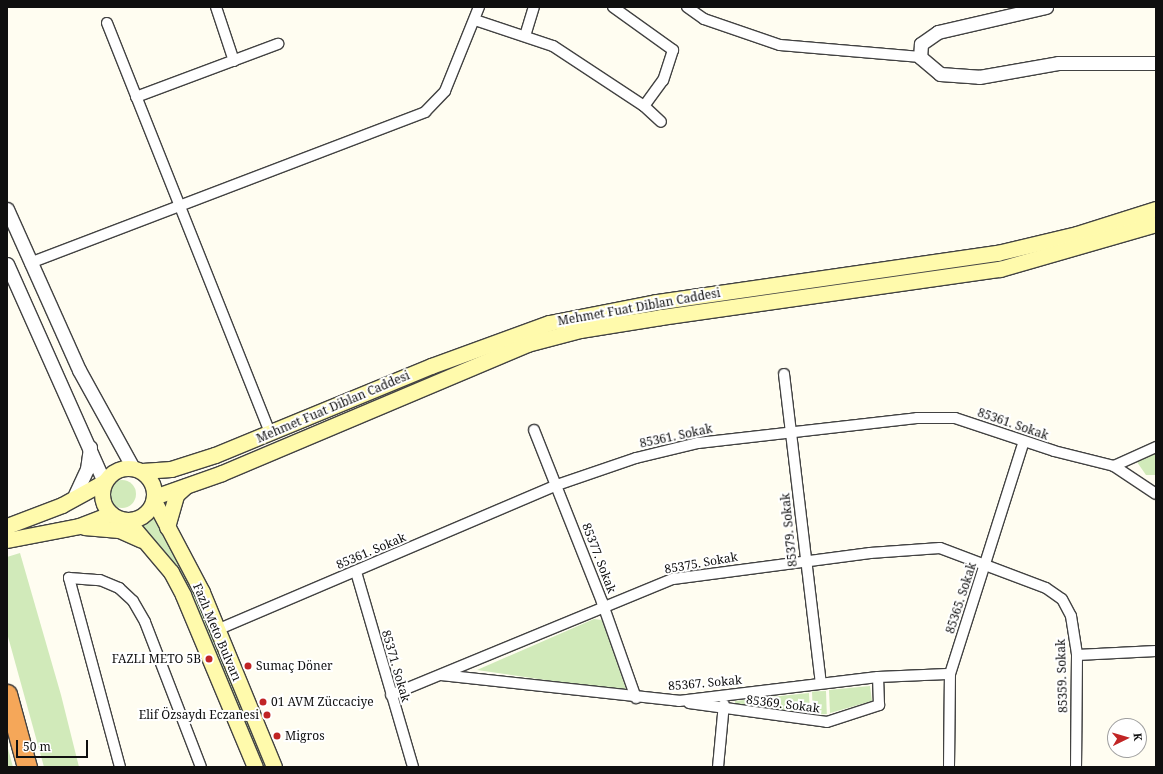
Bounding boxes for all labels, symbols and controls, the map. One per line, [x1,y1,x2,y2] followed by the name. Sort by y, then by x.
[557,286,721,328] street label: Mehmet Fuat Diblan Caddesi
[254,368,412,446] street label: Mehmet Fuat Diblan Caddesi
[976,405,1050,443] street label: 85361. Sokak
[638,421,714,451] street label: 85361. Sokak
[778,492,800,568] street label: 85379. Sokak
[579,521,619,595] street label: 85377. Sokak
[334,530,408,572] street label: 85361. Sokak
[663,549,739,577] street label: 85375. Sokak
[943,561,979,635] street label: 85365. Sokak
[190,581,244,683] street label: Fazlı Meto Bulvarı
[379,628,413,704] street label: 85371. Sokak
[1054,639,1070,713] street label: 85359. Sokak
[112,652,201,666] place label: FAZLI METO 5B
[204,654,214,664] marker: FAZLI METO 5B
[256,659,333,673] place label: Sumaç Döner
[243,661,253,671] marker: Sumaç Döner
[668,673,742,693] street label: 85367. Sokak
[745,692,821,716] street label: 85369. Sokak
[271,695,374,709] place label: 01 AVM Züccaciye
[258,697,268,707] marker: 01 AVM Züccaciye
[139,708,259,722] place label: Elif Özsaydı Eczanesi
[262,710,272,720] marker: Elif Özsaydı Eczanesi
[1107,718,1147,758] north arrow
[285,729,325,743] place label: Migros
[272,731,282,741] marker: Migros
[18,732,90,758] scale bar
[1131,732,1146,742] text: K
[23,738,51,755] text: 50 m

